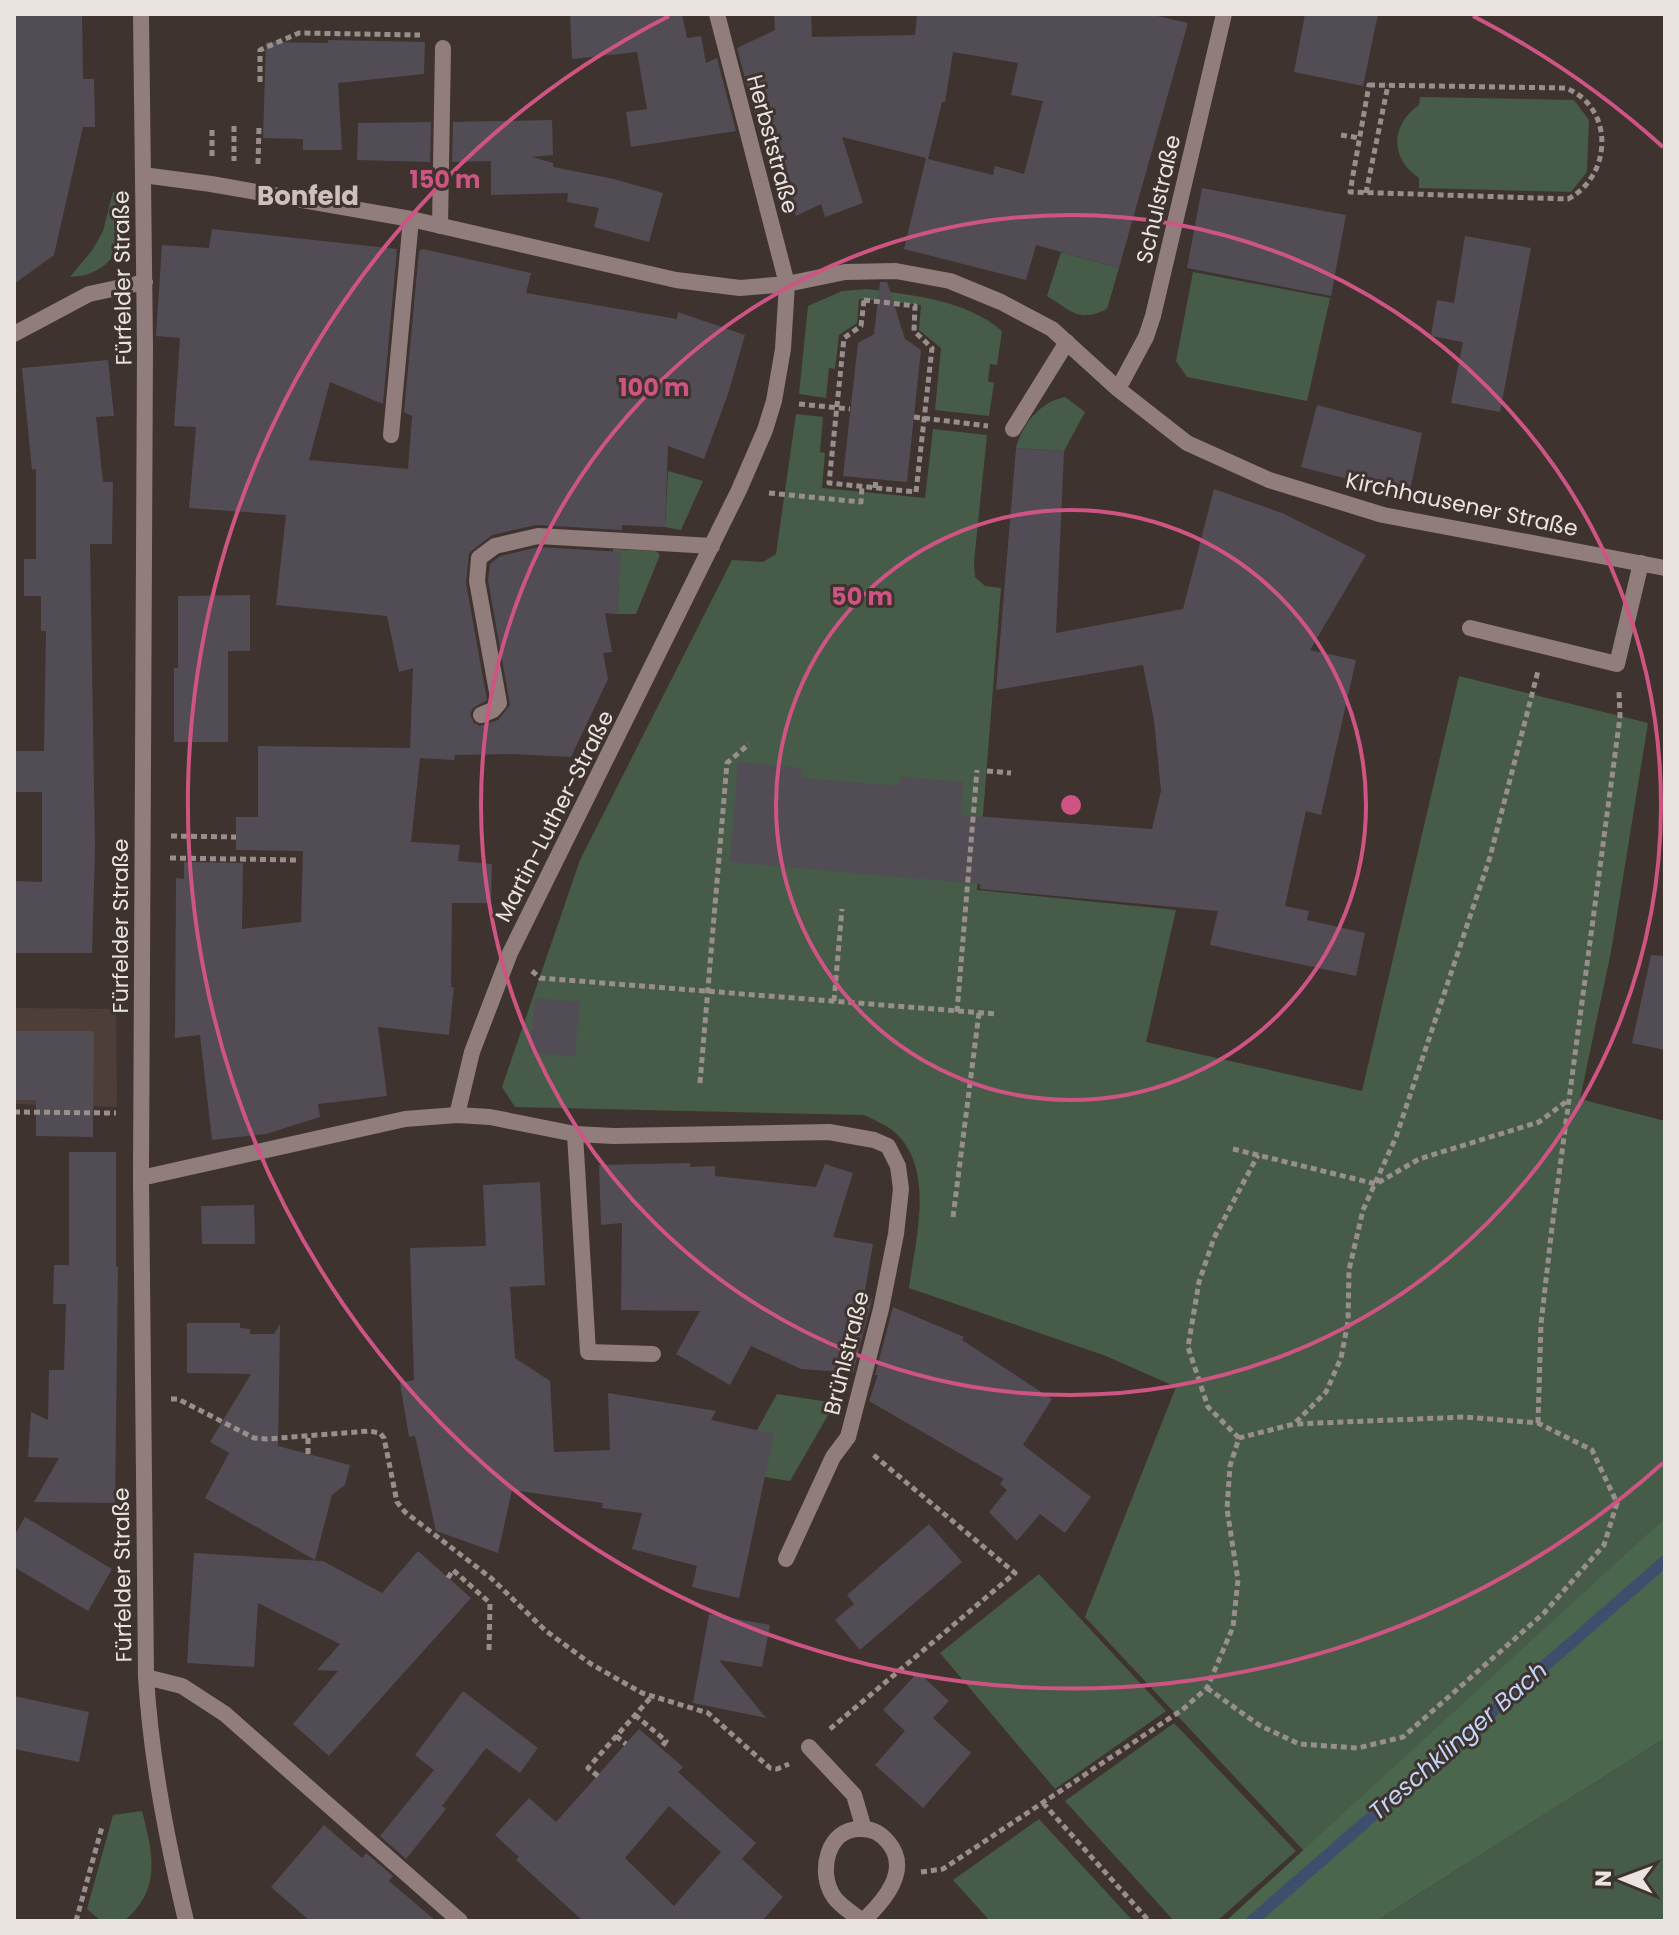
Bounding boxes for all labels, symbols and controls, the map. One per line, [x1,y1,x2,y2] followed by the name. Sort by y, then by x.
[739,71,806,217] street label: Herbststraße
[1129,132,1188,266] street label: Schulstraße
[410,163,480,196] text: 150 m
[257,178,359,214] district label: Bonfeld
[105,190,140,366] street label: Fürfelder Straße
[619,371,689,404] text: 100 m
[1343,465,1581,544] street label: Kirchhausener Straße
[831,580,893,613] text: 50 m
[488,705,621,927] street label: Martin-Luther-Straße
[1057,791,1085,819] centre of rings
[105,839,136,1013] street label: Fürfelder Straße
[816,1288,877,1418] street label: Brühlstraße
[105,1487,140,1663] street label: Fürfelder Straße
[1361,1654,1554,1827] water label: Treschklinger Bach
[1583,1839,1663,1919] north arrow
[1588,1870,1619,1887] text: N

